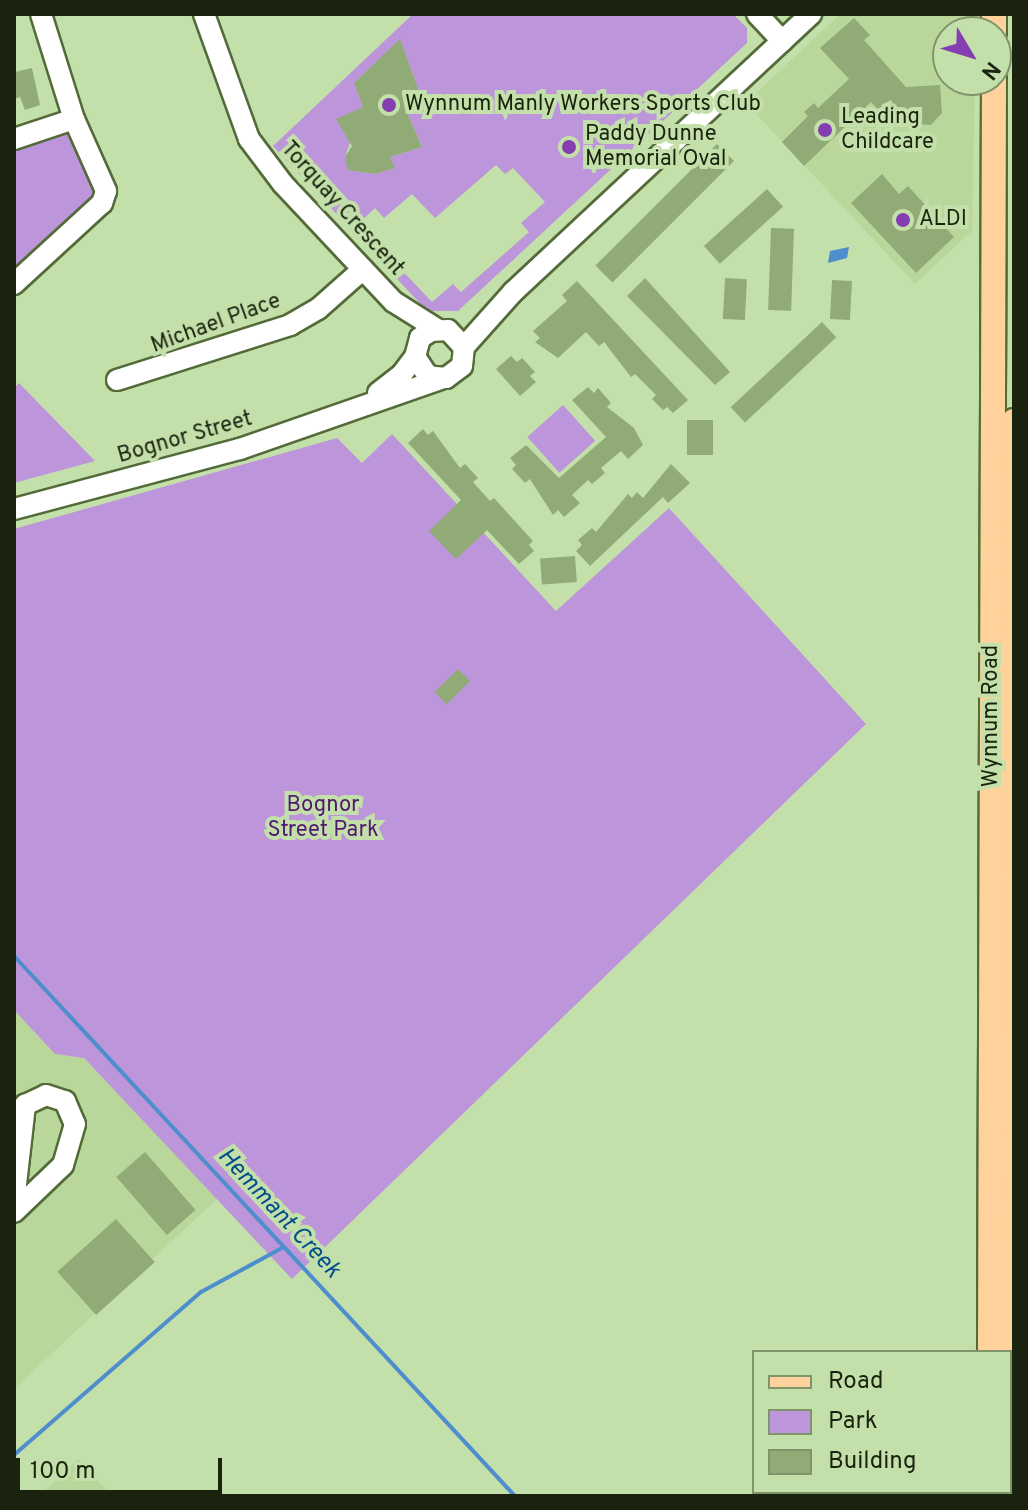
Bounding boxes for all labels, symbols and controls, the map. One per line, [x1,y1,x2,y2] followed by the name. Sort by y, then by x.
[932,16,1012,96] north arrow
[974,55,1005,84] text: N
[405,92,761,118] place label: Wynnum Manly Workers Sports Club
[380,96,398,114] marker: Wynnum Manly Workers Sports Club
[841,104,934,156] place label: Leading Childcare
[585,121,726,172] place label: Paddy Dunne Memorial Oval
[816,121,834,139] marker: Leading Childcare
[275,136,409,282] street label: Torquay Crescent
[560,138,578,156] marker: Paddy Dunne Memorial Oval
[919,207,967,233] place label: ALDI
[894,211,912,229] marker: ALDI
[148,288,284,360] street label: Michael Place
[115,406,255,470] street label: Bognor Street
[979,645,1005,787] street label: Wynnum Road
[267,792,379,844] park label: Bognor Street Park
[210,1143,346,1285] water label: Hemmant Creek
[752,1350,1012,1494] legend
[828,1367,884,1397] text: Road
[828,1407,878,1437] text: Park
[20,1442,226,1492] scale bar
[828,1447,917,1477] text: Building
[30,1457,96,1487] text: 100 m

